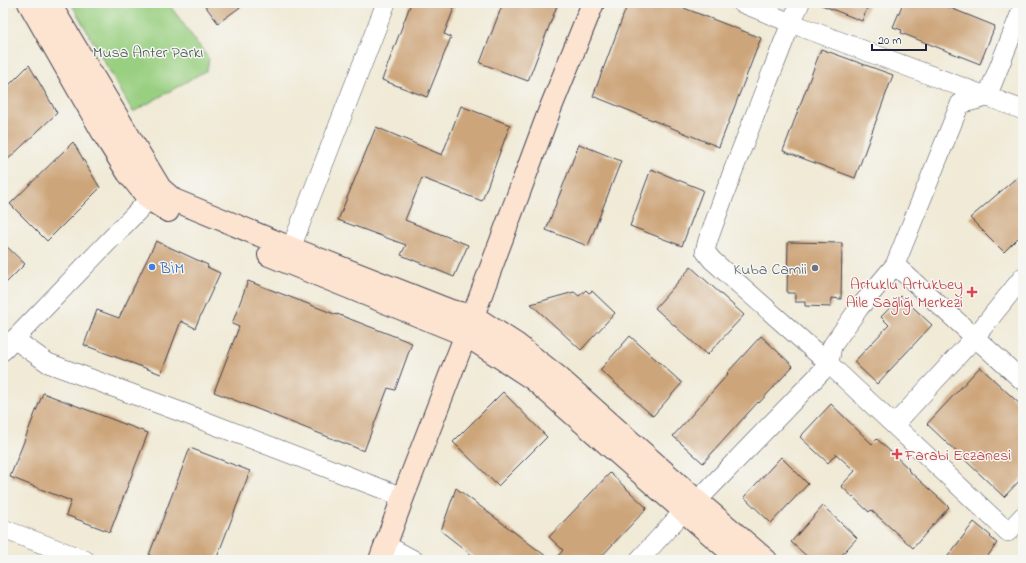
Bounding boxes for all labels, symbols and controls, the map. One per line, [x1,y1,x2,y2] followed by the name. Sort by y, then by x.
[872,26,926,52] scale bar
[878,32,901,50] text: 20 m
[93,41,203,65] park label: Musa Anter Parkı
[159,257,184,281] place label: BİM
[733,258,807,282] place label: Kuba Camii
[147,262,157,272] marker: BİM
[810,263,820,273] marker: Kuba Camii
[846,273,963,315] place label: Artuklu Artukbey Aile Sağlığı Merkezi
[966,286,978,298] marker: Artuklu Artukbey Aile Sağlığı Merkezi
[904,444,1011,468] place label: Farabi Eczanesi
[892,449,902,459] marker: Farabi Eczanesi

